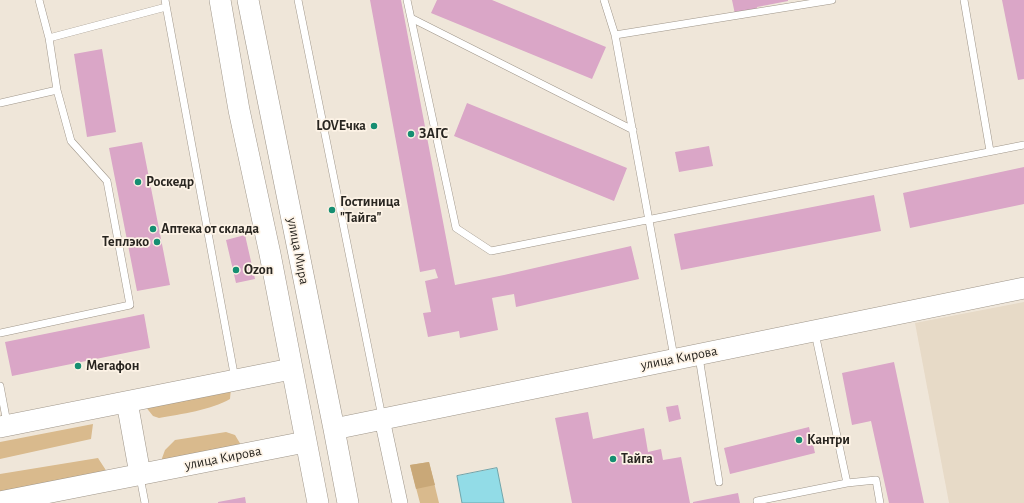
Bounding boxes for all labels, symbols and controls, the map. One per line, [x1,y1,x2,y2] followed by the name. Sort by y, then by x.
[316,118,366,134] place label: LOVEчка
[369,121,379,131] marker: LOVEчка
[419,126,448,142] place label: ЗАГС
[406,129,416,139] marker: ЗАГС
[146,174,194,190] place label: Роскедр
[133,177,143,187] marker: Роскедр
[340,194,400,226] place label: Гостиница "Тайга"
[327,205,337,215] marker: Гостиница "Тайга"
[283,216,313,286] street label: улица Мира
[161,221,259,237] place label: Аптека от склада
[148,224,158,234] marker: Аптека от склада
[102,234,149,250] place label: Теплэко
[152,237,162,247] marker: Теплэко
[244,262,273,278] place label: Ozon
[231,265,241,275] marker: Ozon
[639,342,719,374] street label: улица Кирова
[86,358,139,374] place label: Мегафон
[73,361,83,371] marker: Мегафон
[807,432,850,448] place label: Кантри
[794,435,804,445] marker: Кантри
[183,442,263,474] street label: улица Кирова
[621,451,653,467] place label: Тайга
[608,454,618,464] marker: Тайга

